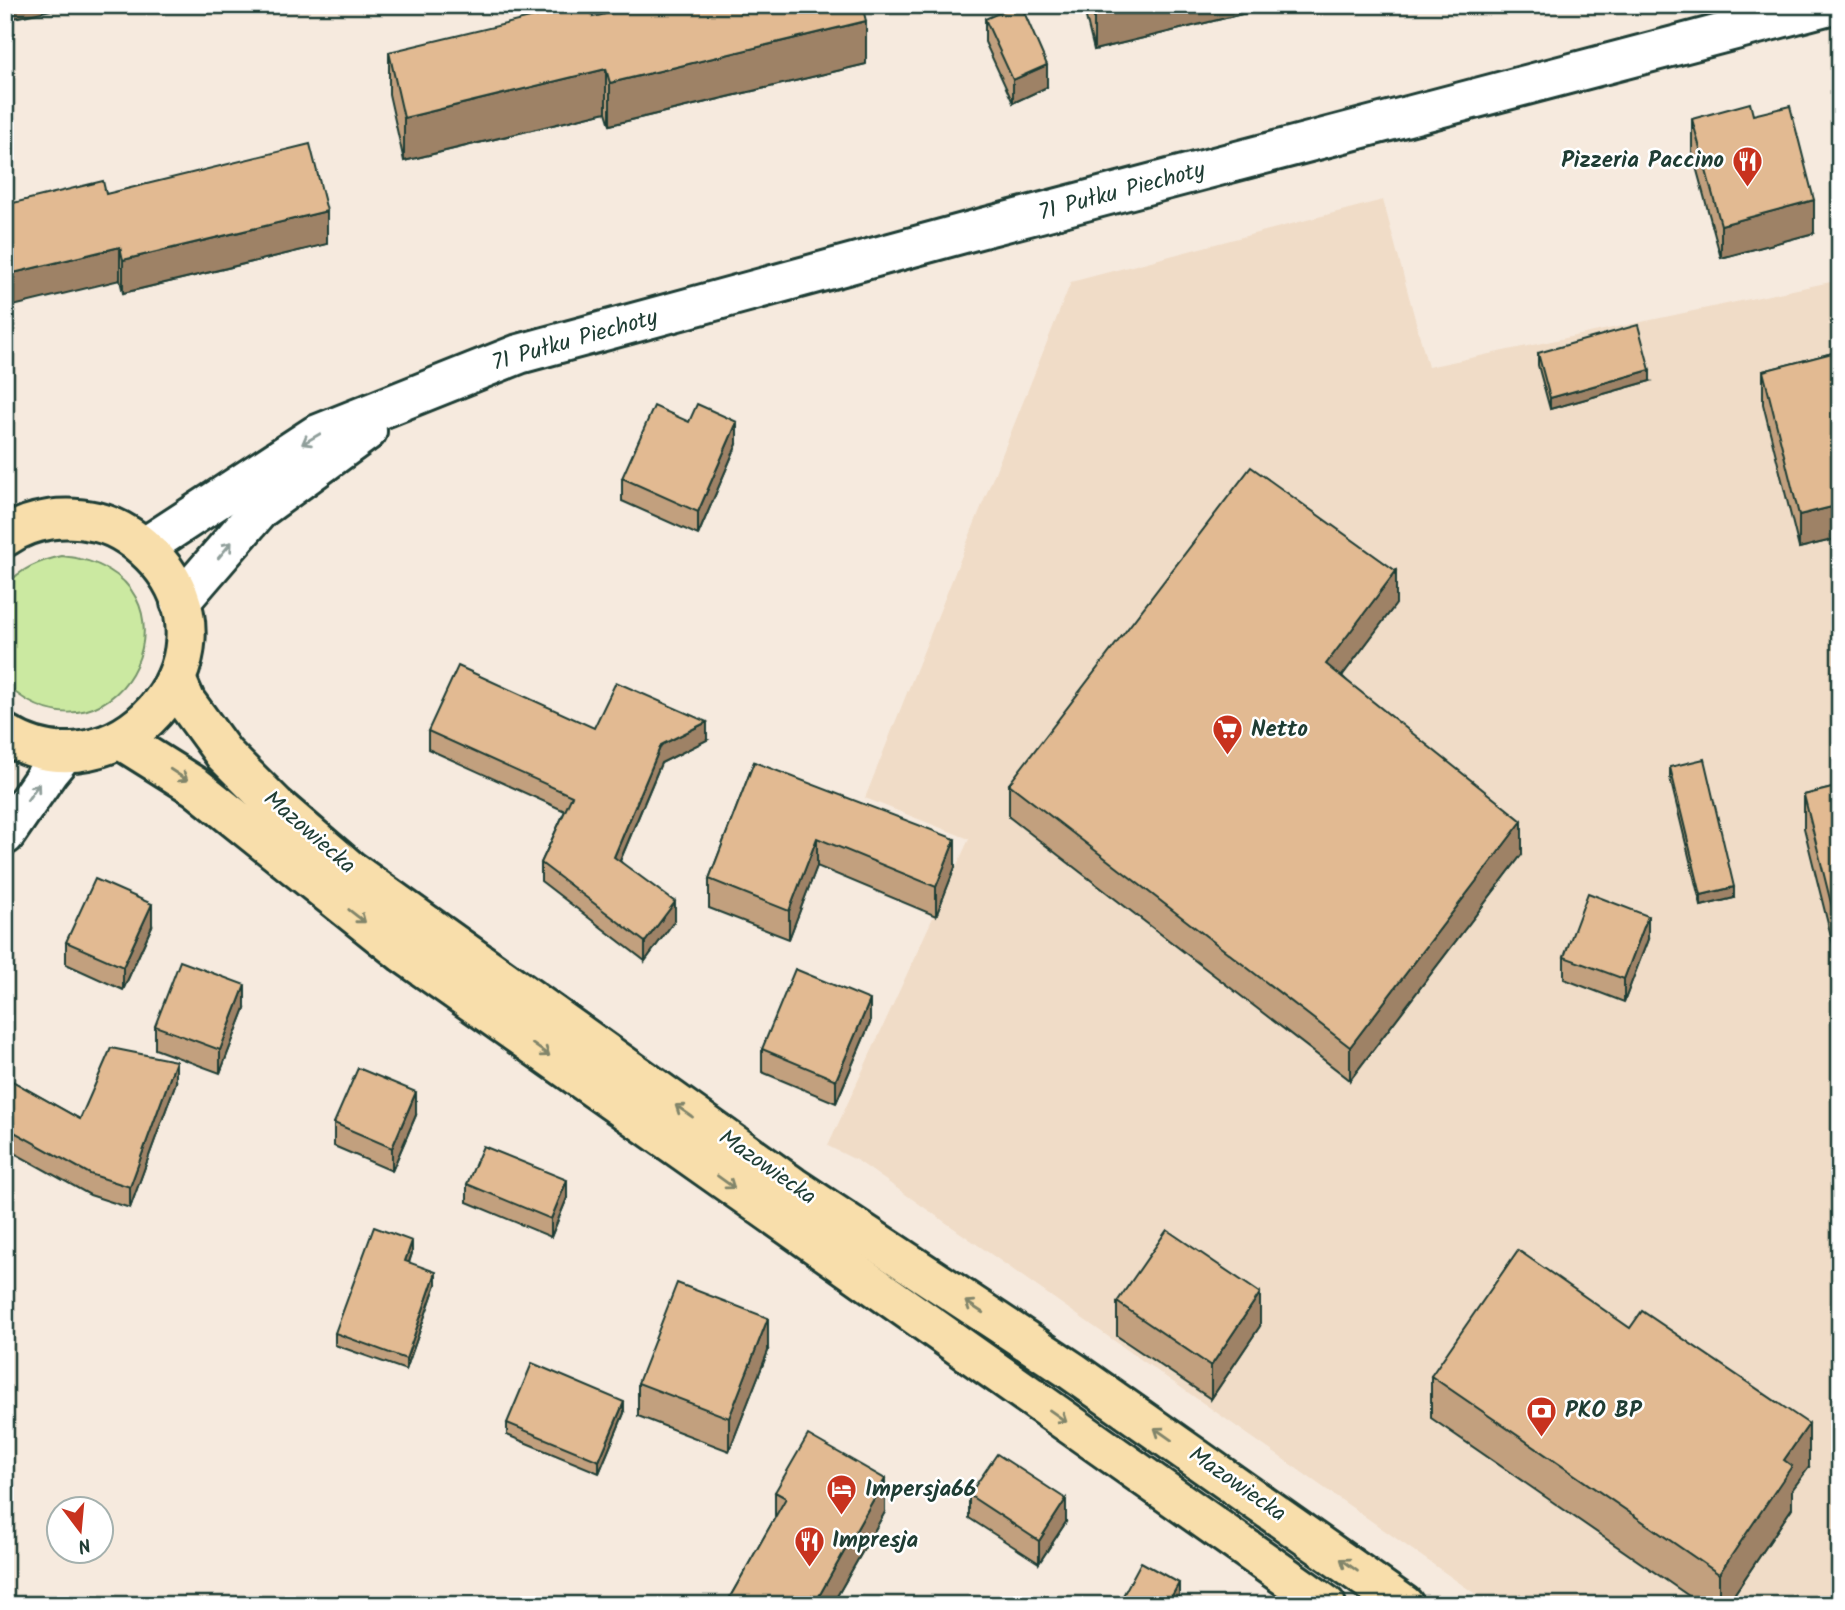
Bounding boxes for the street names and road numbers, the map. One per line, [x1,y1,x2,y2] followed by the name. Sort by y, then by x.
[1035,152,1209,232] street label: 71 Pułku Piechoty
[488,300,662,382] street label: 71 Pułku Piechoty
[255,782,363,884] street label: Mazowiecka
[711,1121,823,1215] street label: Mazowiecka
[1181,1438,1293,1532] street label: Mazowiecka

